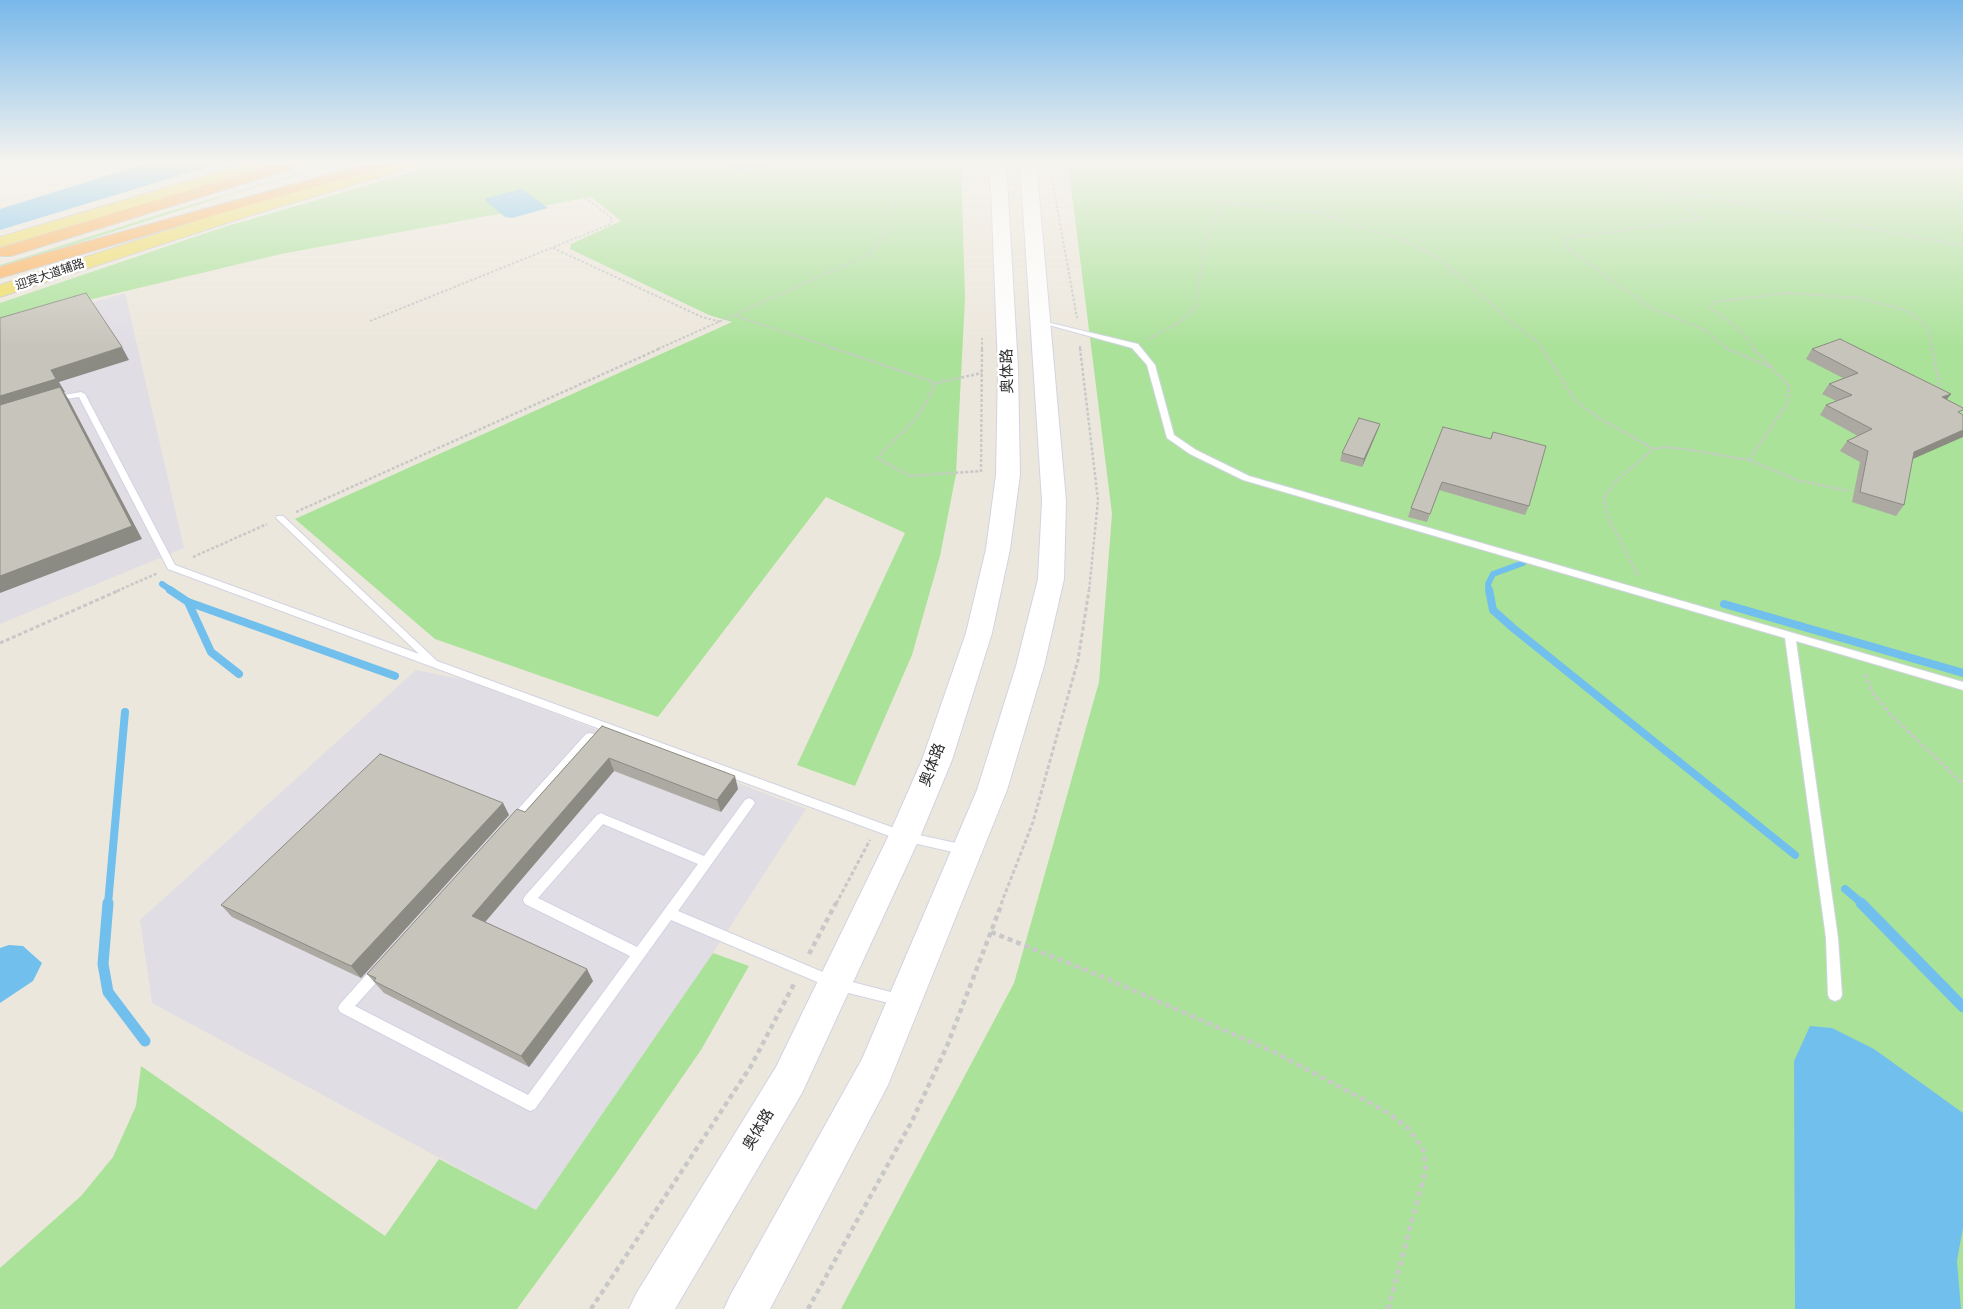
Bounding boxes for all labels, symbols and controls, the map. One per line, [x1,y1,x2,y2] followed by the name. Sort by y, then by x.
[14,256,86,294] street label: 迎宾大道辅路
[999,348,1017,394] street label: 奥体路
[917,741,949,789] street label: 奥体路
[740,1106,778,1154] street label: 奥体路

